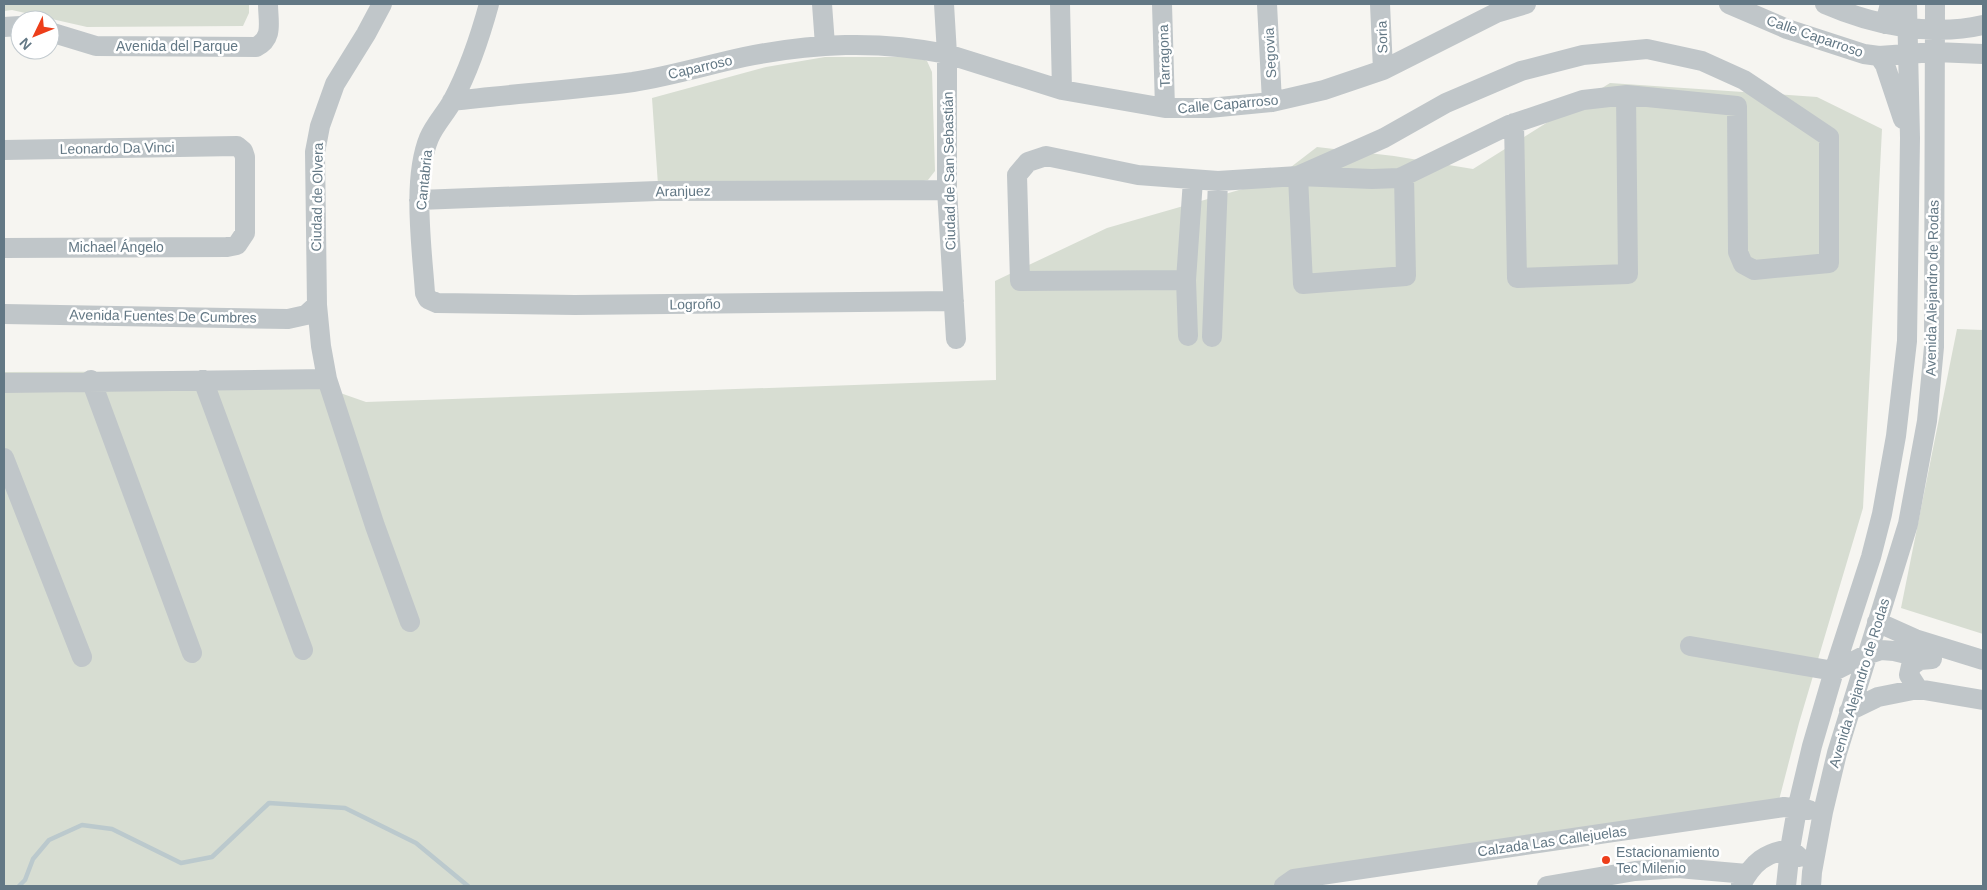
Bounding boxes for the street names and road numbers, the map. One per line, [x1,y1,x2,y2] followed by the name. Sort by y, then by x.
[1765,12,1866,60] street label: Calle Caparroso
[1373,20,1391,54] street label: Soria
[1155,24,1173,88] street label: Tarragona
[1261,27,1279,79] street label: Segovia
[116,38,238,54] street label: Avenida del Parque
[666,52,734,82] street label: Caparroso
[940,91,958,251] street label: Ciudad de San Sebastián
[1177,92,1279,116] street label: Calle Caparroso
[59,139,175,157] street label: Leonardo Da Vinci
[308,142,326,252] street label: Ciudad de Olvera
[413,149,435,211] street label: Cantabria
[655,183,711,199] street label: Aranjuez
[1922,200,1942,376] street label: Avenida Alejandro de Rodas
[68,239,164,255] street label: Michael Ángelo
[669,296,721,312] street label: Logroño
[69,306,257,326] street label: Avenida Fuentes De Cumbres
[1826,596,1892,770] street label: Avenida Alejandro de Rodas
[1477,823,1627,859] street label: Calzada Las Callejuelas

